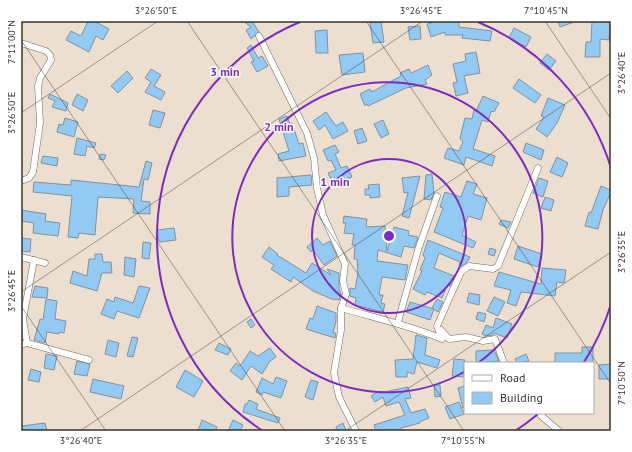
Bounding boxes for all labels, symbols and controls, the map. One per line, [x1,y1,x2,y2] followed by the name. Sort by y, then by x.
[135,4,177,17] text: 3°26'50"E
[400,4,442,17] text: 3°26'45"E
[524,4,568,17] text: 7°10'45"N
[5,20,18,64] text: 7°11'00"N
[615,52,628,94] text: 3°26'40"E
[210,64,240,79] text: 3 min
[5,92,18,134] text: 3°26'50"E
[264,119,294,134] text: 2 min
[320,174,350,189] text: 1 min
[382,229,396,243] centre of rings
[615,231,628,273] text: 3°26'35"E
[5,270,18,312] text: 3°26'45"E
[615,361,628,405] text: 7°10'50"N
[464,362,594,414] legend
[500,370,525,385] text: Road
[500,390,543,405] text: Building
[60,434,102,447] text: 3°26'40"E
[325,434,367,447] text: 3°26'35"E
[441,434,485,447] text: 7°10'55"N

